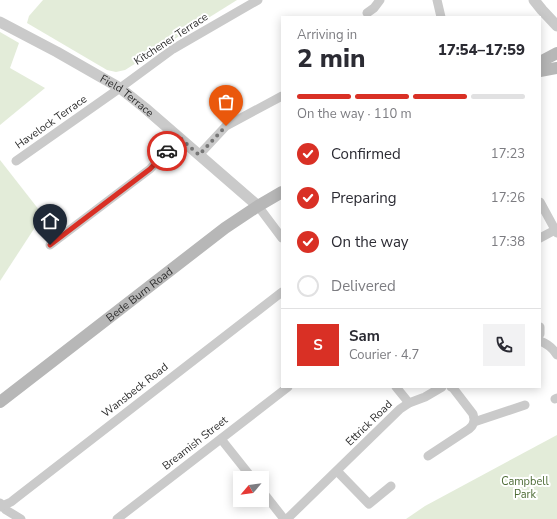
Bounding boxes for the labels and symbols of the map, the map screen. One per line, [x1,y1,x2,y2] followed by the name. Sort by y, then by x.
[131,9,211,69] street label: Kitchener Terrace
[98,71,157,120] street label: Field Terrace
[209,85,243,126] pin
[12,92,90,152] street label: Havelock Terrace
[147,131,187,171] courier
[33,204,67,245] pin
[103,264,176,325] street label: Bede Burn Road
[99,359,171,421] street label: Wansbeck Road
[342,397,396,449] street label: Ettrick Road
[159,413,231,473] street label: Breamish Street
[233,471,269,507] north arrow
[501,474,550,502] park label: Campbell Park

